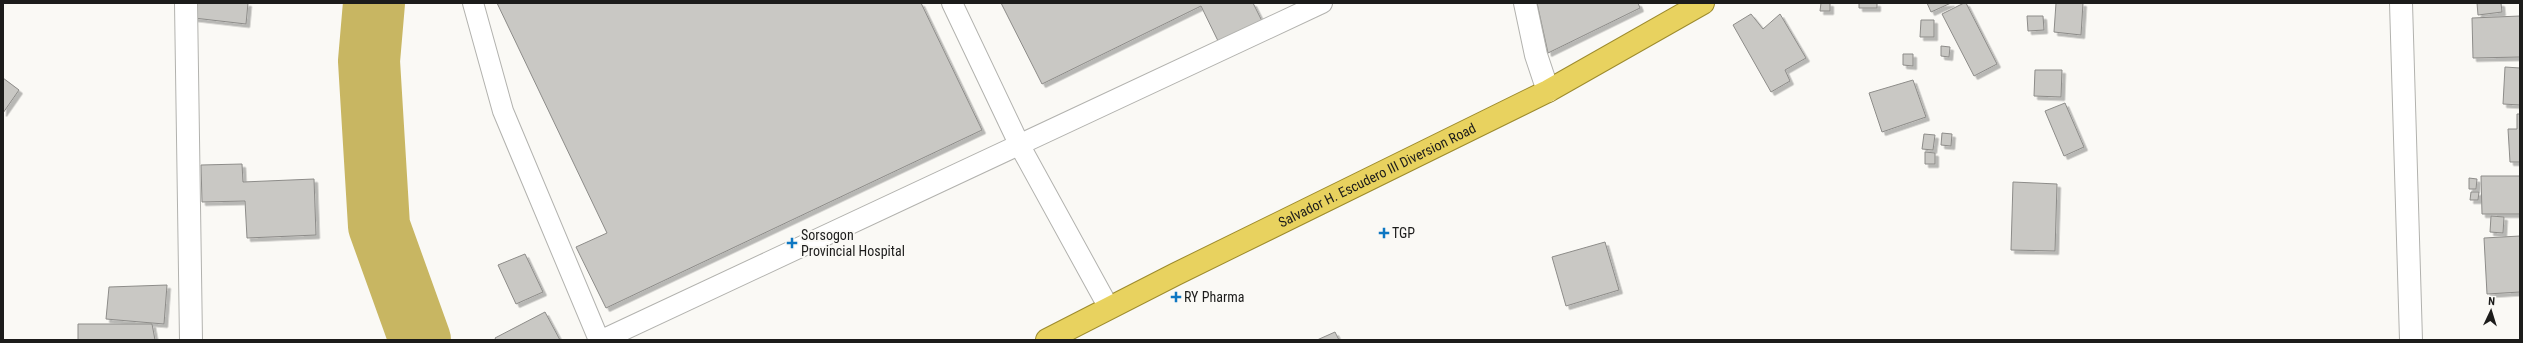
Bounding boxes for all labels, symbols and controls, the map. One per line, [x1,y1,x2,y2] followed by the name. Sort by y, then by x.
[1276,120,1478,230] street label: Salvador H. Escudero III Diversion Road
[1392,225,1415,241] place label: TGP
[801,227,905,259] place label: Sorsogon Provincial Hospital
[1379,228,1389,238] marker: TGP
[786,237,798,249] marker: Sorsogon Provincial Hospital
[1184,289,1244,305] place label: RY Pharma
[2471,291,2511,331] north arrow
[1171,292,1181,302] marker: RY Pharma
[2488,295,2496,308] text: N

